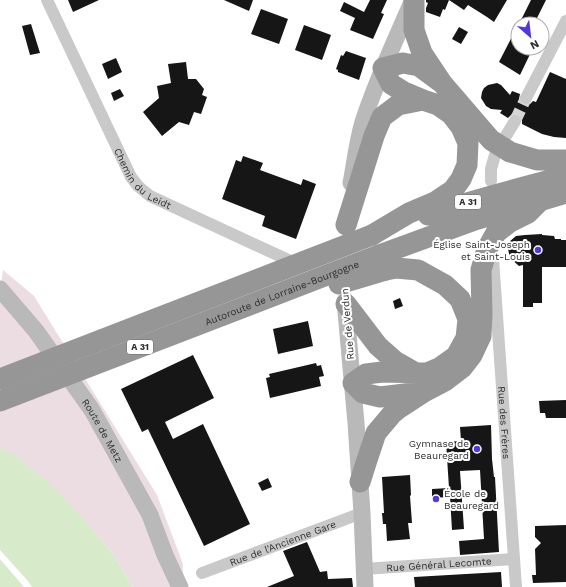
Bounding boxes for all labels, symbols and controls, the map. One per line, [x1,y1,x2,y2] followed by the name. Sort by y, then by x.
[510,16,550,56] north arrow
[528,37,541,52] text: N
[112,146,173,211] street label: Chemin du Leidt
[455,195,481,209] road number: A 31
[433,239,530,262] place label: Église Saint-Joseph et Saint-Louis
[533,245,543,255] marker: Église Saint-Joseph et Saint-Louis
[203,258,361,328] street label: Autoroute de Lorraine-Bourgogne
[339,288,356,360] street label: Rue de Verdun
[127,340,153,354] road number: A 31
[496,386,512,459] street label: Rue des Frères
[80,397,125,464] street label: Route de Metz
[409,438,469,461] place label: Gymnase de Beauregard
[472,444,482,454] marker: Gymnase de Beauregard
[444,488,499,511] place label: École de Beauregard
[431,494,441,504] marker: École de Beauregard
[228,518,338,568] street label: Rue de l'Ancienne Gare
[386,555,492,573] street label: Rue Général Lecomte

